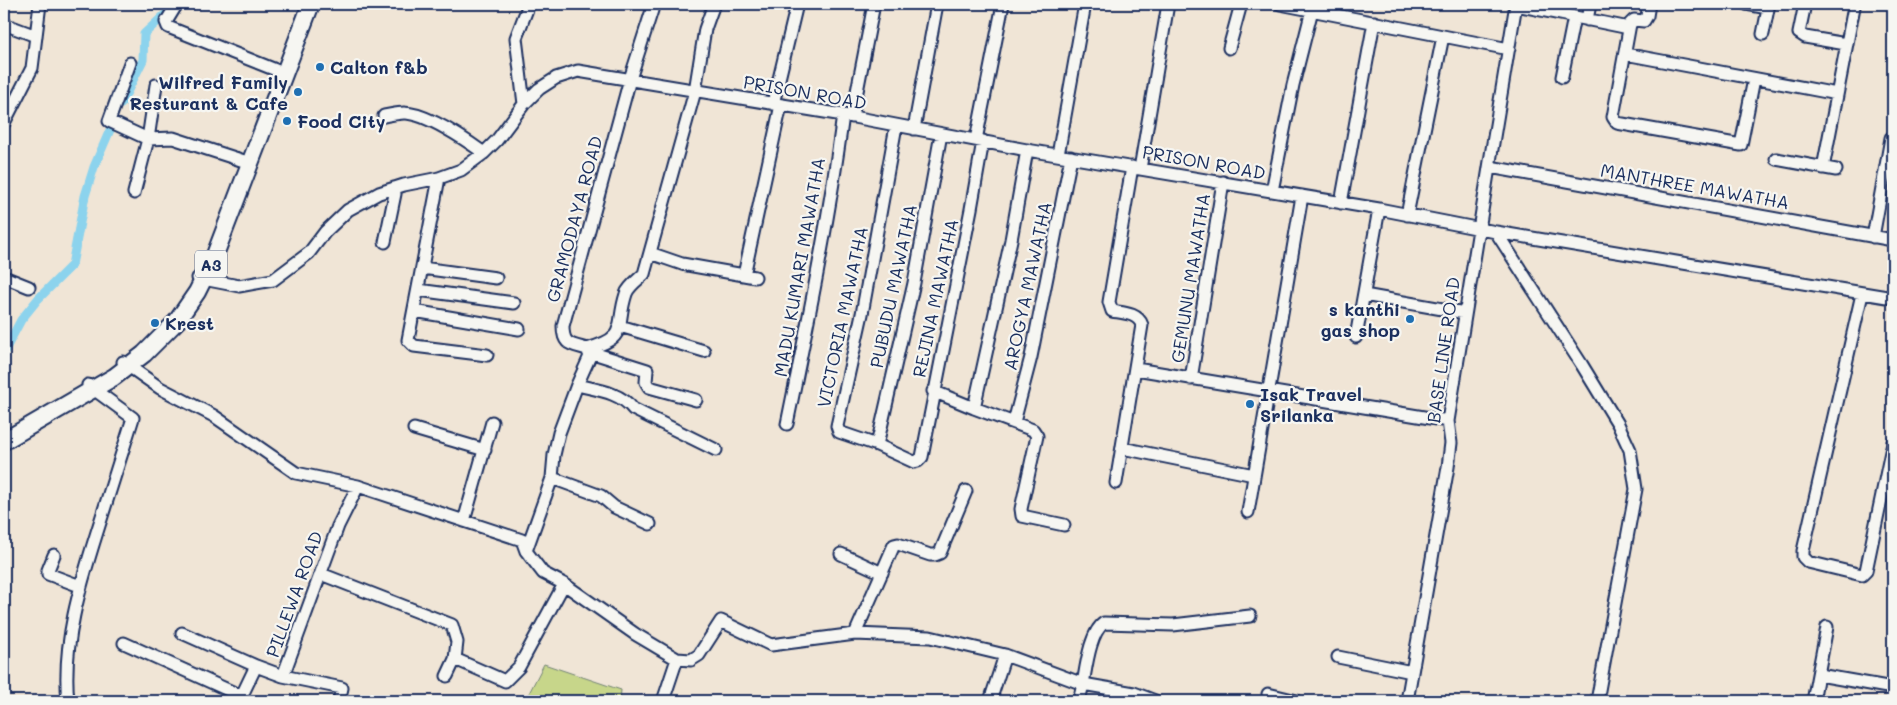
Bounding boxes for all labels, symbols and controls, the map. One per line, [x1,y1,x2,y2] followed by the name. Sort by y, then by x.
[330,55,428,79] place label: Calton f&b
[314,61,326,73] marker: Calton f&b
[742,69,868,115] street label: PRISON ROAD
[129,70,288,115] place label: Wilfred Family Resturant & Cafe
[292,86,304,98] marker: Wilfred Family Resturant & Cafe
[297,109,386,133] place label: Food City
[281,115,293,127] marker: Food City
[540,133,608,305] street label: GRAMODAYA ROAD
[1141,139,1267,185] street label: PRISON ROAD
[768,155,830,379] street label: MADU KUMARI MAWATHA
[1599,158,1791,214] street label: MANTHREE MAWATHA
[1165,191,1215,365] street label: GEMUNU MAWATHA
[997,199,1057,373] street label: AROGYA MAWATHA
[864,202,922,370] street label: PUBUDU MAWATHA
[906,217,964,379] street label: REJINA MAWATHA
[811,224,873,410] street label: VICTORIA MAWATHA
[195,250,227,278] road number: A3
[1421,275,1465,425] street label: BASE LINE ROAD
[1321,297,1400,342] place label: s kanthi gas shop
[165,311,214,335] place label: Krest
[1404,313,1416,325] marker: s kanthi gas shop
[149,317,161,329] marker: Krest
[1260,382,1362,427] place label: Isak Travel Srilanka
[1244,398,1256,410] marker: Isak Travel Srilanka
[260,528,328,660] street label: PILLEWA ROAD

